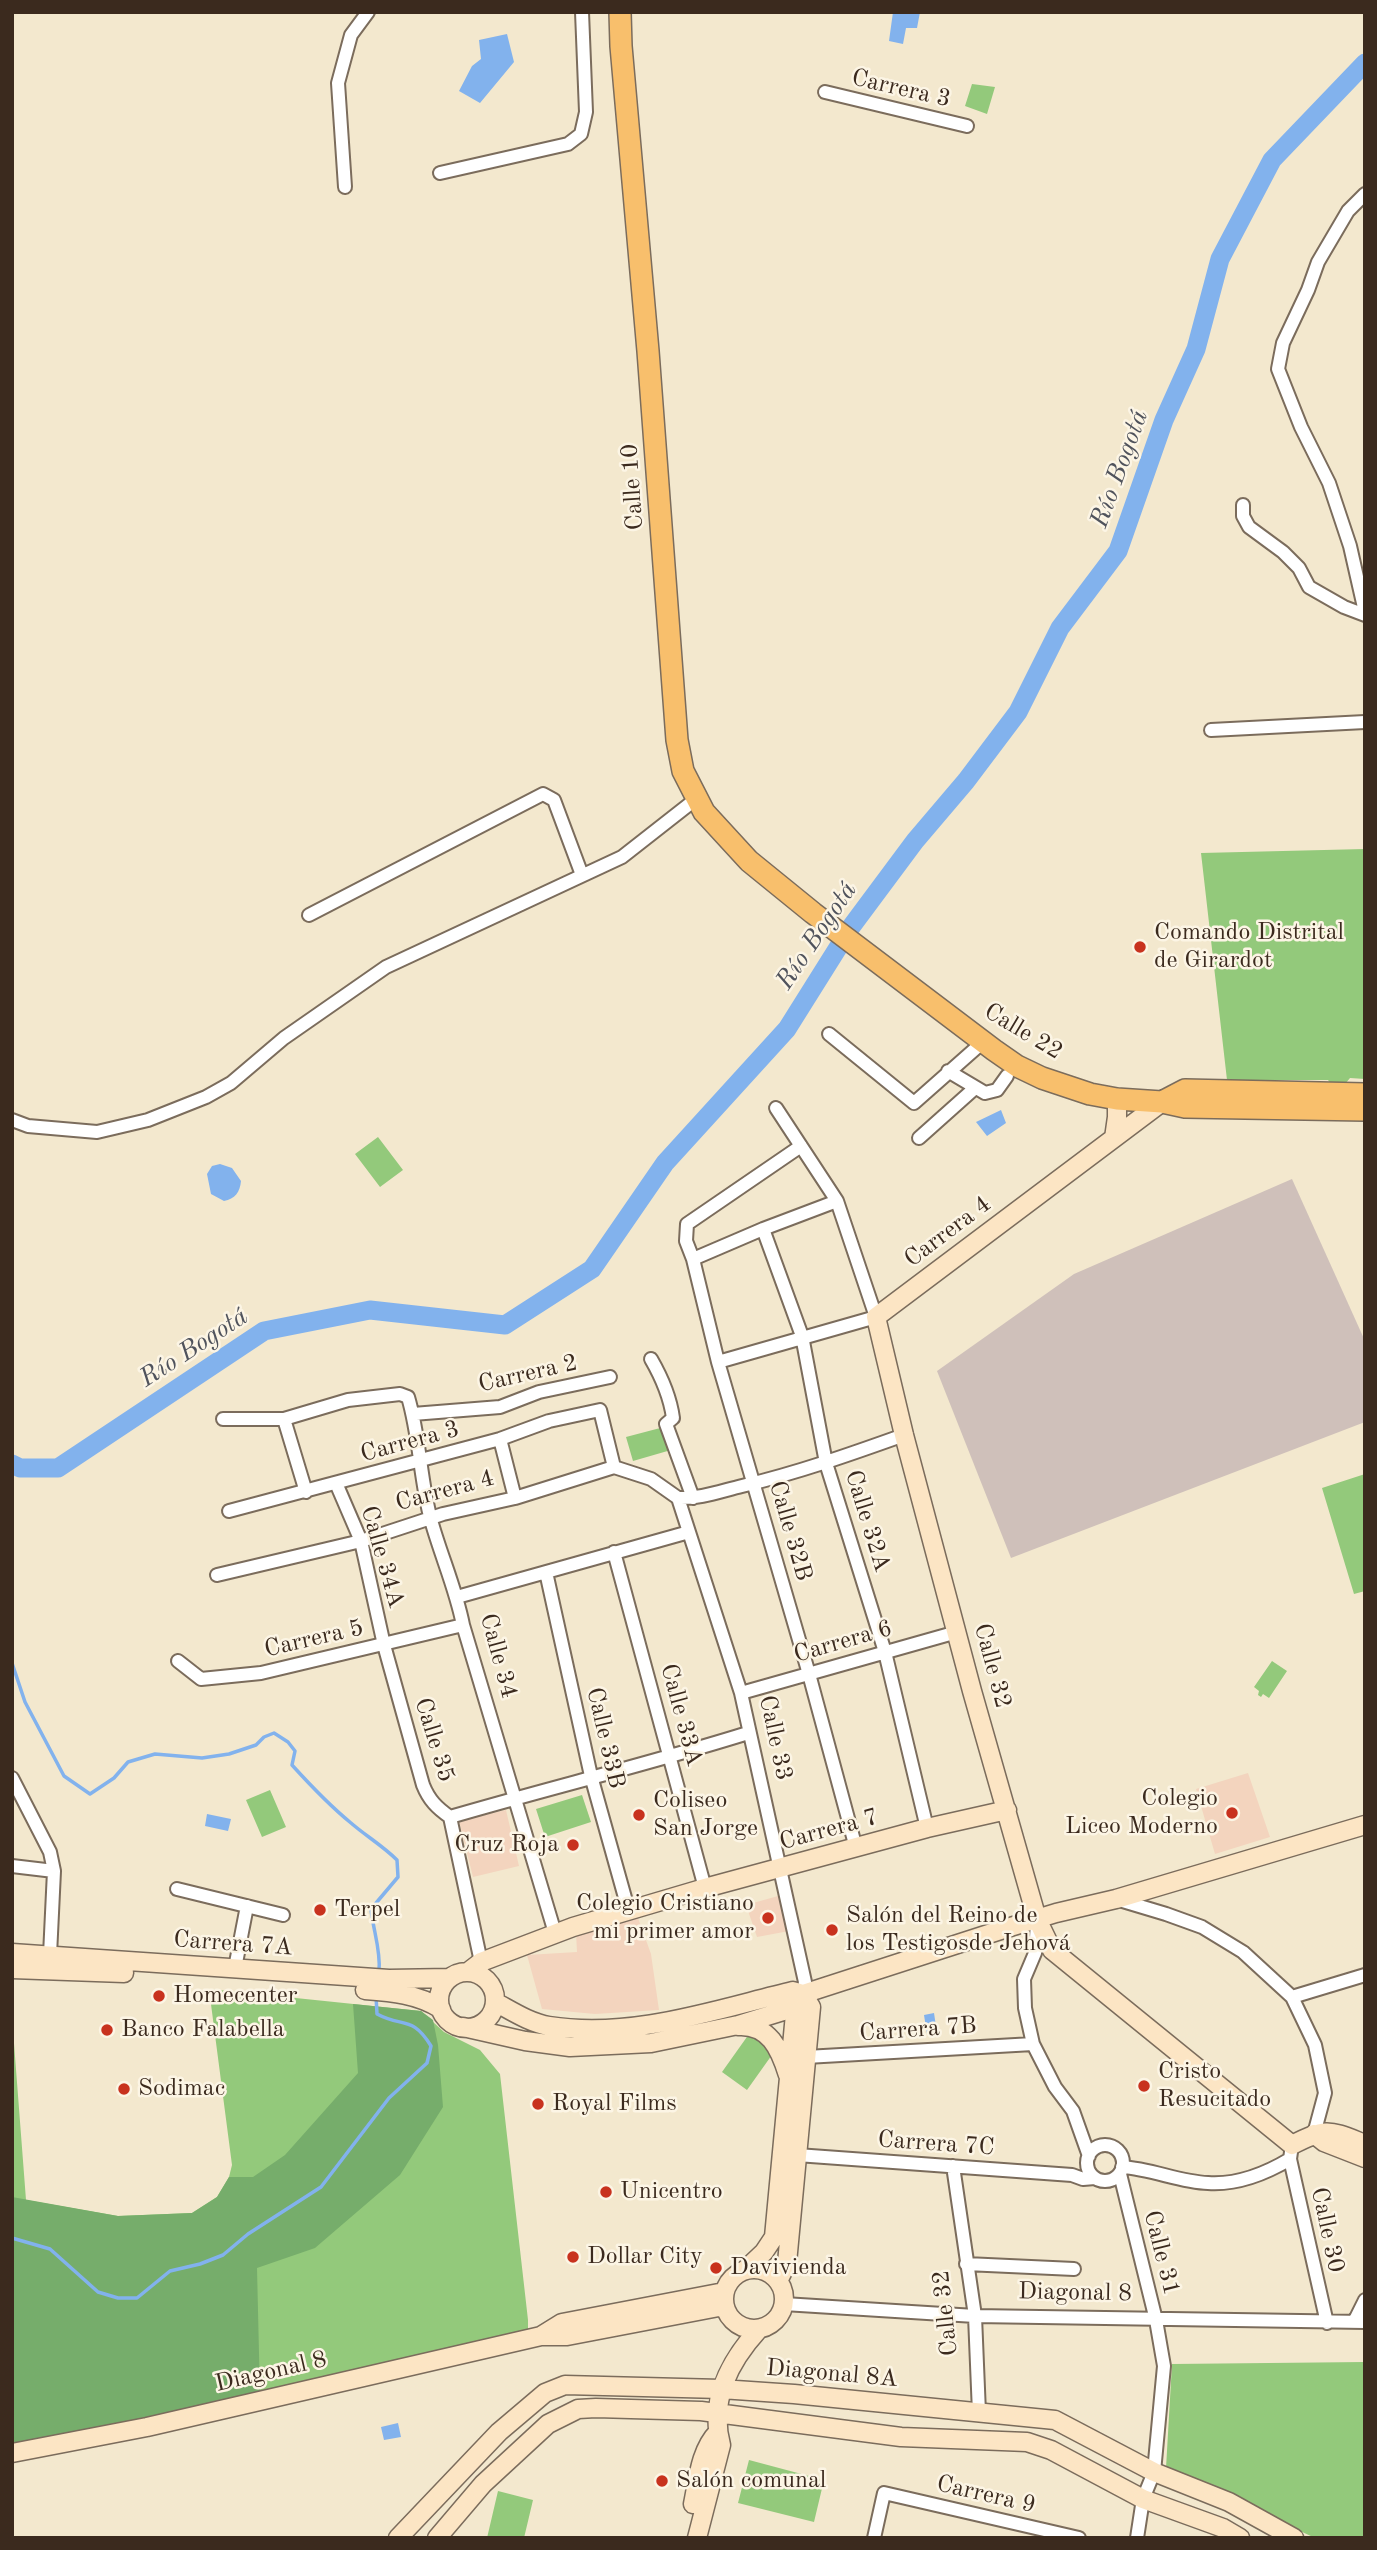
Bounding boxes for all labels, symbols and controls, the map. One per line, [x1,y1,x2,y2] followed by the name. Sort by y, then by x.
[849,64,953,114] street label: Carrera 3
[1084,406,1156,532] water label: Río Bogotá
[616,443,650,531] street label: Calle 10
[770,876,864,996] water label: Río Bogotá
[1154,919,1344,975] place label: Comando Distrital de Girardot
[1132,939,1148,955] marker: Comando Distrital de Girardot
[979,997,1067,1067] street label: Calle 22
[899,1190,997,1274] street label: Carrera 4
[134,1301,254,1395] water label: Río Bogotá
[476,1349,580,1399] street label: Carrera 2
[357,1415,463,1469] street label: Carrera 3
[392,1464,498,1518] street label: Carrera 4
[838,1467,896,1575] street label: Calle 32A
[762,1477,818,1585] street label: Calle 32B
[354,1503,410,1611] street label: Calle 34A
[473,1610,523,1702] street label: Calle 34
[262,1614,366,1664] street label: Carrera 5
[790,1614,896,1670] street label: Carrera 6
[967,1620,1017,1712] street label: Calle 32
[654,1661,708,1769] street label: Calle 33A
[579,1685,631,1791] street label: Calle 33B
[752,1693,798,1783] street label: Calle 33
[408,1694,460,1786] street label: Calle 35
[1065,1785,1218,1841] place label: Colegio Liceo Moderno
[653,1787,758,1843] place label: Coliseo San Jorge
[776,1803,882,1857] street label: Carrera 7
[1224,1805,1240,1821] marker: Colegio Liceo Moderno
[631,1807,647,1823] marker: Coliseo San Jorge
[454,1831,559,1859] place label: Cruz Roja
[565,1837,581,1853] marker: Cruz Roja
[576,1890,754,1946] place label: Colegio Cristiano mi primer amor
[334,1896,400,1924] place label: Terpel
[312,1902,328,1918] marker: Terpel
[846,1902,1071,1958] place label: Salón del Reino de los Testigosde Jehová
[760,1910,776,1926] marker: Colegio Cristiano mi primer amor
[824,1922,840,1938] marker: Salón del Reino de los Testigosde Jehová
[172,1925,294,1963] street label: Carrera 7A
[173,1982,298,2010] place label: Homecenter
[151,1988,167,2004] marker: Homecenter
[858,2012,978,2048] street label: Carrera 7B
[121,2016,284,2044] place label: Banco Falabella
[99,2022,115,2038] marker: Banco Falabella
[1158,2058,1271,2114] place label: Cristo Resucitado
[138,2075,225,2103] place label: Sodimac
[1136,2078,1152,2094] marker: Cristo Resucitado
[116,2081,132,2097] marker: Sodimac
[552,2090,677,2118] place label: Royal Films
[530,2096,546,2112] marker: Royal Films
[877,2126,995,2162] street label: Carrera 7C
[620,2178,723,2206] place label: Unicentro
[598,2184,614,2200] marker: Unicentro
[1304,2185,1350,2275] street label: Calle 30
[1137,2208,1185,2298] street label: Calle 31
[587,2243,703,2271] place label: Dollar City
[565,2249,581,2265] marker: Dollar City
[730,2254,847,2282] place label: Davivienda
[708,2260,724,2276] marker: Davivienda
[927,2268,965,2358] street label: Calle 32
[1018,2278,1132,2308] street label: Diagonal 8
[212,2345,330,2399] street label: Diagonal 8
[765,2354,899,2394] street label: Diagonal 8A
[676,2467,826,2495] place label: Salón comunal
[934,2470,1038,2520] street label: Carrera 9
[654,2473,670,2489] marker: Salón comunal

